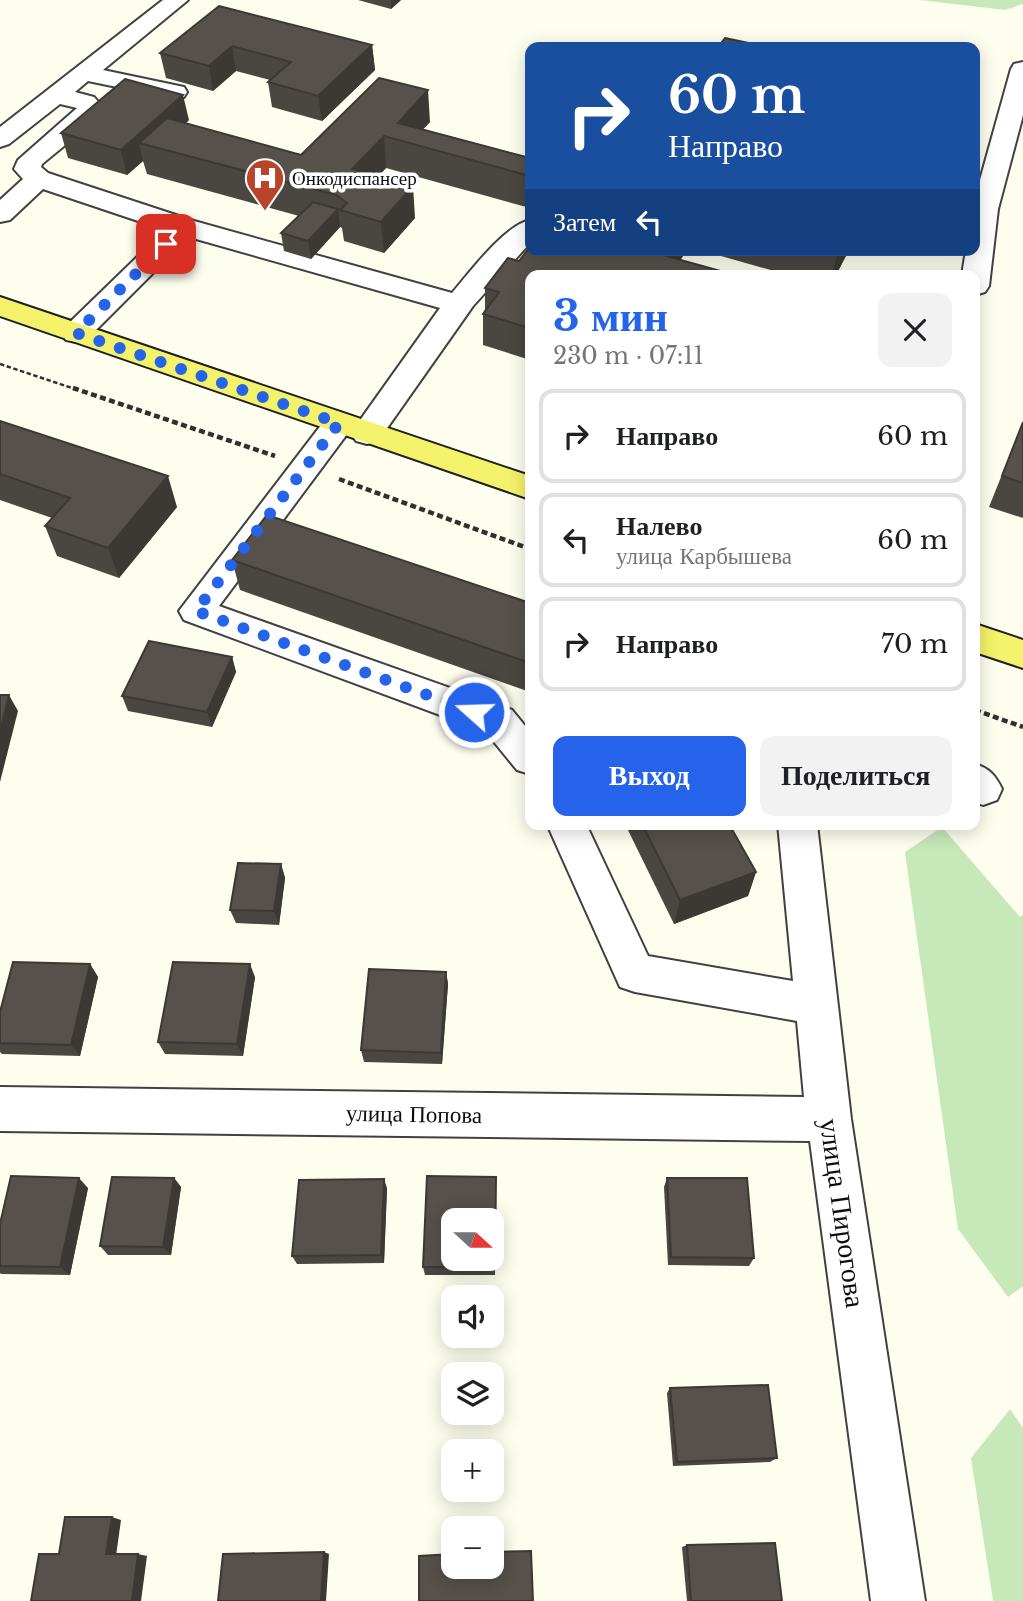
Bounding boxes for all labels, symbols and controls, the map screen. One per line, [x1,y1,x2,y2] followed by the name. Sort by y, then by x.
[668,65,805,126] text: 60 m
[553,70,644,161] icon: right
[668,126,783,166] text: Направо
[244,157,286,212] hospital icon: Онкодиспансер
[292,167,417,190] place label: Онкодиспансер
[630,203,668,241] icon: left
[553,206,616,238] text: Затем
[136,214,196,274] pin
[147,225,185,263] icon: arrive
[553,290,668,342] text: 3 мин
[878,293,952,367] button: close
[553,342,704,370] text: 230 m · 07:11
[557,417,595,455] icon: right
[616,420,718,452] text: Направо
[877,420,948,452] text: 60 m
[616,510,702,542] text: Налево
[557,521,595,559] icon: left
[877,524,948,556] text: 60 m
[616,542,792,570] text: улица Карбышева
[557,625,595,663] icon: right
[616,628,718,660] text: Направо
[881,628,948,660] text: 70 m
[437,675,511,749] position arrow
[553,736,746,816] button: Выход
[760,736,952,816] button: Поделиться
[346,1099,482,1129] street label: улица Попова
[812,1116,873,1310] street label: улица Пирогова
[441,1208,504,1270] north arrow
[441,1208,504,1579] map controls
[441,1285,504,1348] button: sound
[441,1362,504,1425] button: layers
[441,1439,504,1502] button: +
[441,1516,504,1579] button: −

